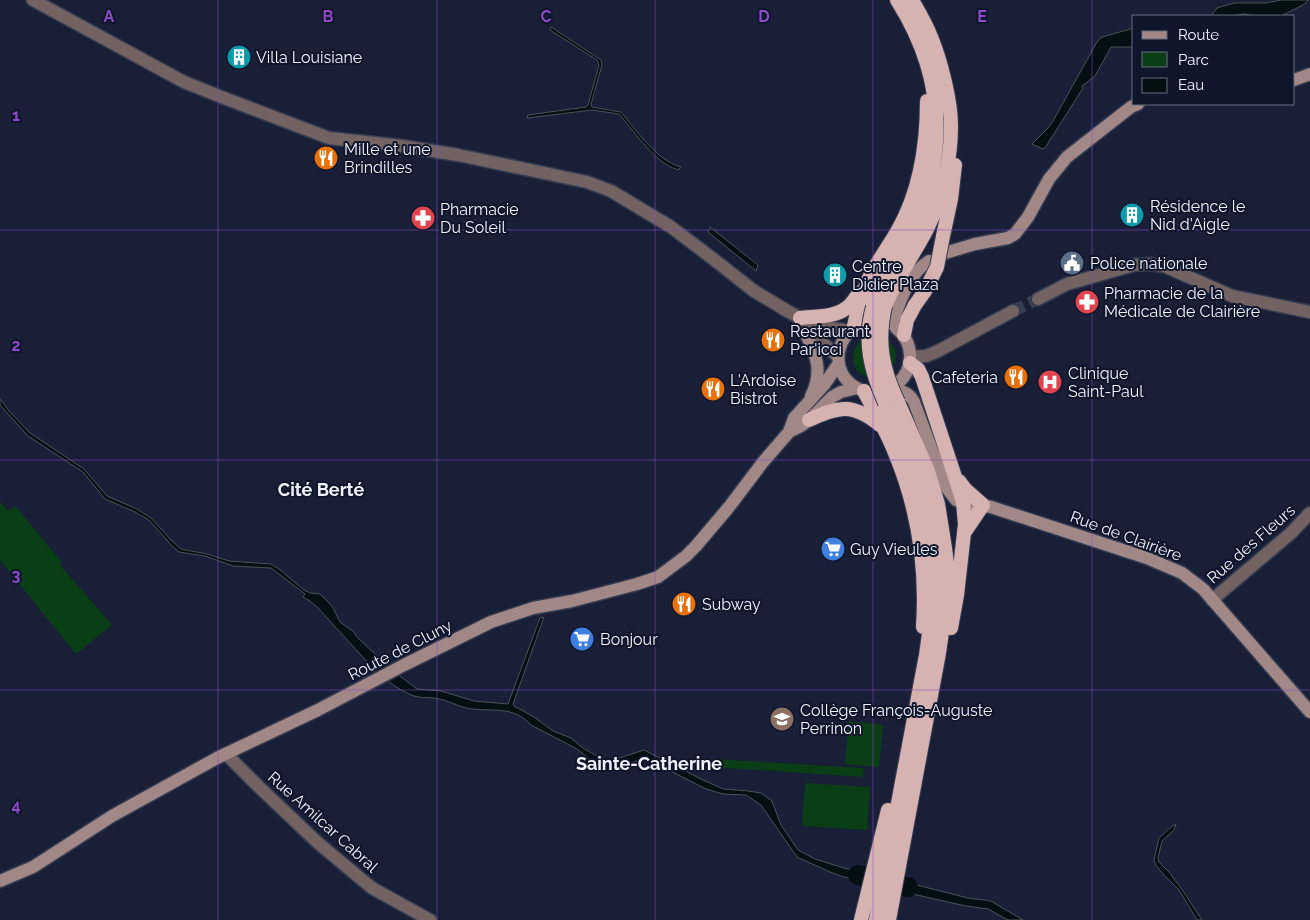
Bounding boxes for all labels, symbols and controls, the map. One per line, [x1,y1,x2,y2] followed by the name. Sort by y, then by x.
[104,7,115,26] text: A
[323,7,334,26] text: B
[541,7,552,26] text: C
[758,7,770,26] text: D
[977,7,987,26] text: E
[1132,15,1295,105] legend
[1178,26,1219,44] text: Route
[226,44,252,70] building icon: Villa Louisiane
[256,48,362,67] place label: Villa Louisiane
[1178,51,1209,69] text: Parc
[1178,76,1204,94] text: Eau
[12,106,20,125] text: 1
[344,140,431,177] place label: Mille et une Brindilles
[313,145,339,171] restaurant icon: Mille et une Brindilles
[1150,197,1245,234] place label: Résidence le Nid d'Aigle
[440,200,519,237] place label: Pharmacie Du Soleil
[1119,202,1145,228] building icon: Résidence le Nid d'Aigle
[410,205,436,231] pharmacy icon: Pharmacie Du Soleil
[1059,250,1085,276] public building icon: Police nationale
[1090,254,1207,273] place label: Police nationale
[852,257,939,294] place label: Centre Didier Plaza
[822,262,848,288] building icon: Centre Didier Plaza
[1104,284,1260,321] place label: Pharmacie de la Médicale de Clairière
[1074,289,1100,315] pharmacy icon: Pharmacie de la Médicale de Clairière
[790,322,870,359] place label: Restaurant Par'icci
[760,327,786,353] restaurant icon: Restaurant Par'icci
[11,336,21,355] text: 2
[1003,364,1029,390] restaurant icon: Cafeteria
[1068,364,1144,401] place label: Clinique Saint-Paul
[932,368,998,387] place label: Cafeteria
[1037,369,1063,395] hospital icon: Clinique Saint-Paul
[730,371,796,408] place label: L'Ardoise Bistrot
[700,376,726,402] restaurant icon: L'Ardoise Bistrot
[278,479,364,500] district label: Cité Berté
[1203,500,1299,587] street label: Rue des Fleurs
[1068,507,1184,565] street label: Rue de Clairière
[820,536,846,562] supermarket icon: Guy Vieules
[850,540,938,559] place label: Guy Vieules
[12,566,21,585] text: 3
[671,591,697,617] restaurant icon: Subway
[702,595,761,614] place label: Subway
[345,616,455,684] street label: Route de Cluny
[569,626,595,652] supermarket icon: Bonjour
[600,630,658,649] place label: Bonjour
[800,701,992,738] place label: Collège François-Auguste Perrinon
[769,706,795,732] school or university icon: Collège François-Auguste Perrinon
[576,753,722,774] district label: Sainte-Catherine
[264,768,382,877] street label: Rue Amilcar Cabral
[11,796,21,815] text: 4

